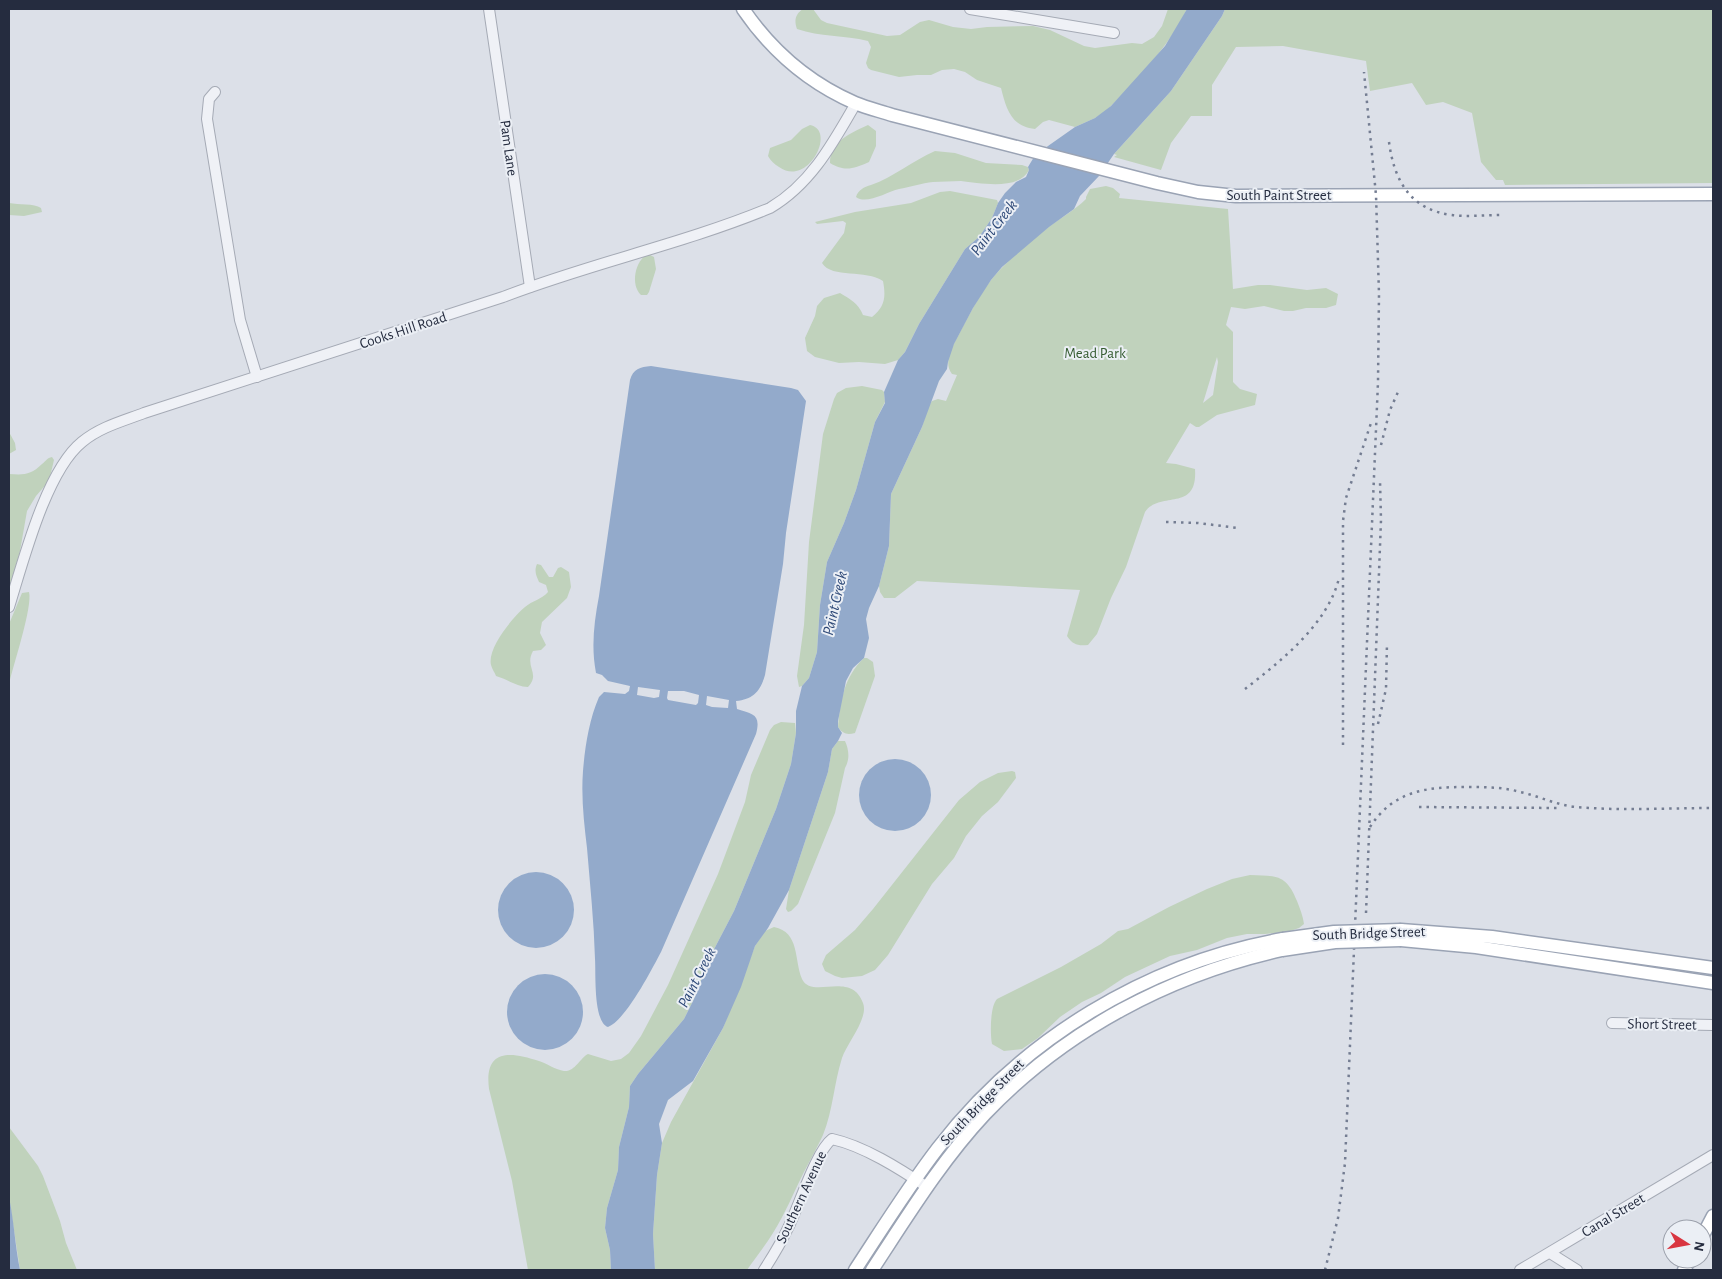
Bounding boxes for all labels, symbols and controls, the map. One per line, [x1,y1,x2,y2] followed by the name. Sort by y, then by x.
[497,119,520,177] street label: Pam Lane
[1226,188,1332,203] street label: South Paint Street
[967,197,1020,258] water label: Paint Creek
[358,309,449,352] street label: Cooks Hill Road
[1064,346,1126,361] park label: Mead Park
[820,570,850,637] water label: Paint Creek
[1312,924,1426,943] street label: South Bridge Street
[675,945,719,1010] water label: Paint Creek
[1627,1016,1697,1033] street label: Short Street
[938,1056,1027,1148] street label: South Bridge Street
[774,1149,829,1246] street label: Southern Avenue
[1579,1191,1648,1240] street label: Canal Street
[1662,1219,1712,1269] north arrow
[1691,1240,1707,1252] text: N

